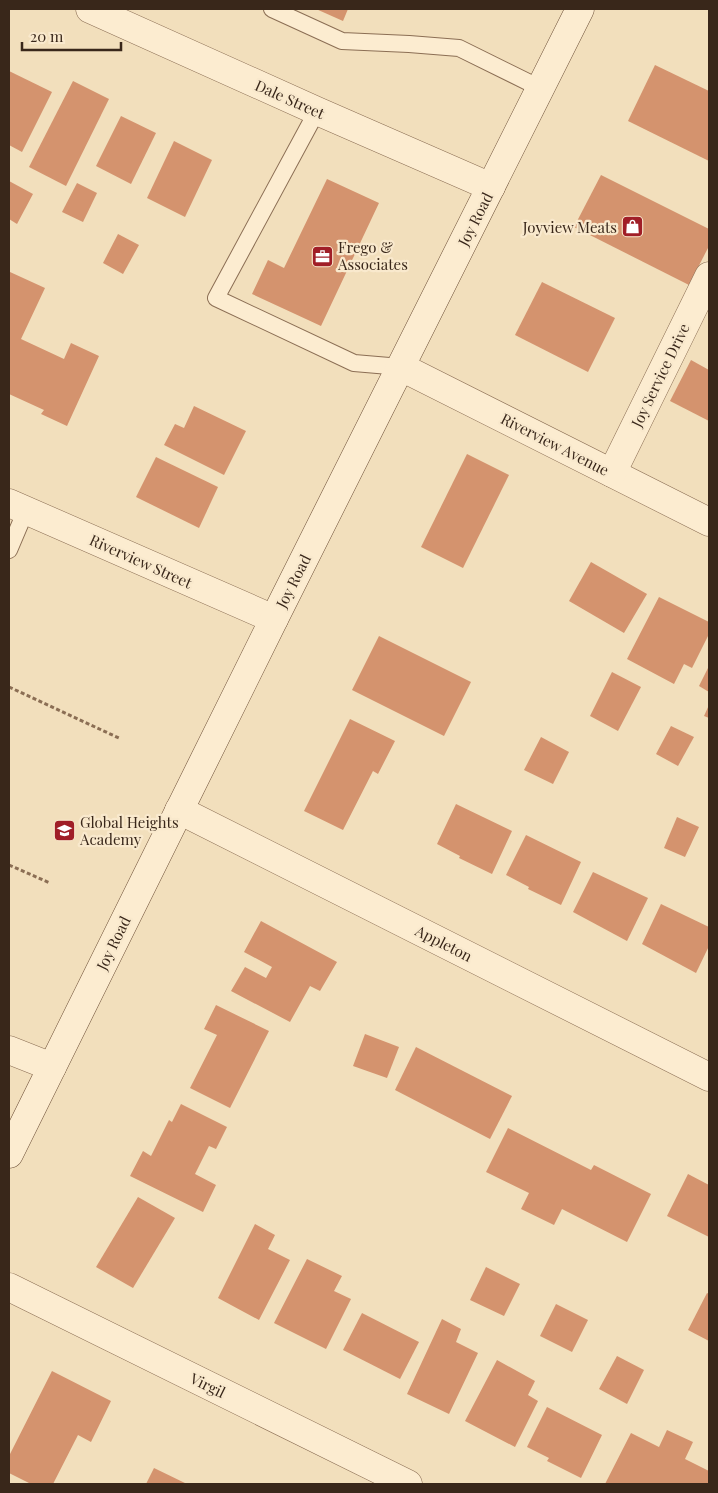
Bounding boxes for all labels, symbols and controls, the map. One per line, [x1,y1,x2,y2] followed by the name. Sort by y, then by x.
[22,20,121,52] scale bar
[30,26,64,46] text: 20 m
[252,75,328,123] street label: Dale Street
[453,188,497,250] street label: Joy Road
[621,215,645,239] shop icon: Joyview Meats
[522,217,617,237] place label: Joyview Meats
[337,237,408,274] place label: Frego & Associates
[310,244,334,268] office icon: Frego & Associates
[626,320,694,431] street label: Joy Service Drive
[498,408,612,480] street label: Riverview Avenue
[87,529,196,593] street label: Riverview Street
[271,550,315,612] street label: Joy Road
[79,812,179,849] place label: Global Heights Academy
[52,819,76,843] school or university icon: Global Heights Academy
[91,912,135,974] street label: Joy Road
[411,920,476,966] street label: Appleton
[186,1368,229,1402] street label: Virgil

